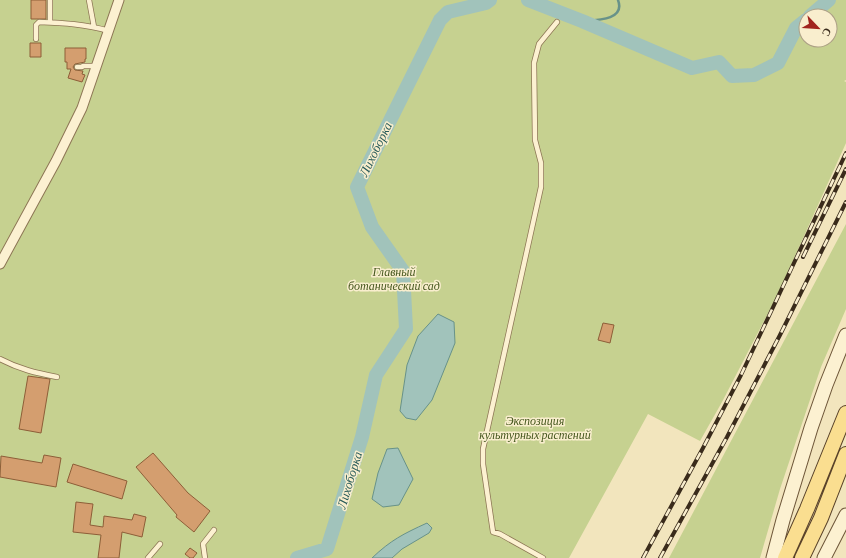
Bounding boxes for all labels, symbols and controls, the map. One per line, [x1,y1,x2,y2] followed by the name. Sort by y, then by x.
[798,8,838,48] north arrow
[820,26,834,38] text: С
[355,119,395,180] water label: Лихоборка
[348,265,440,293] park label: Главный ботанический сад
[479,414,591,442] park label: Экспозиция культурных растений
[333,449,365,511] water label: Лихоборка

